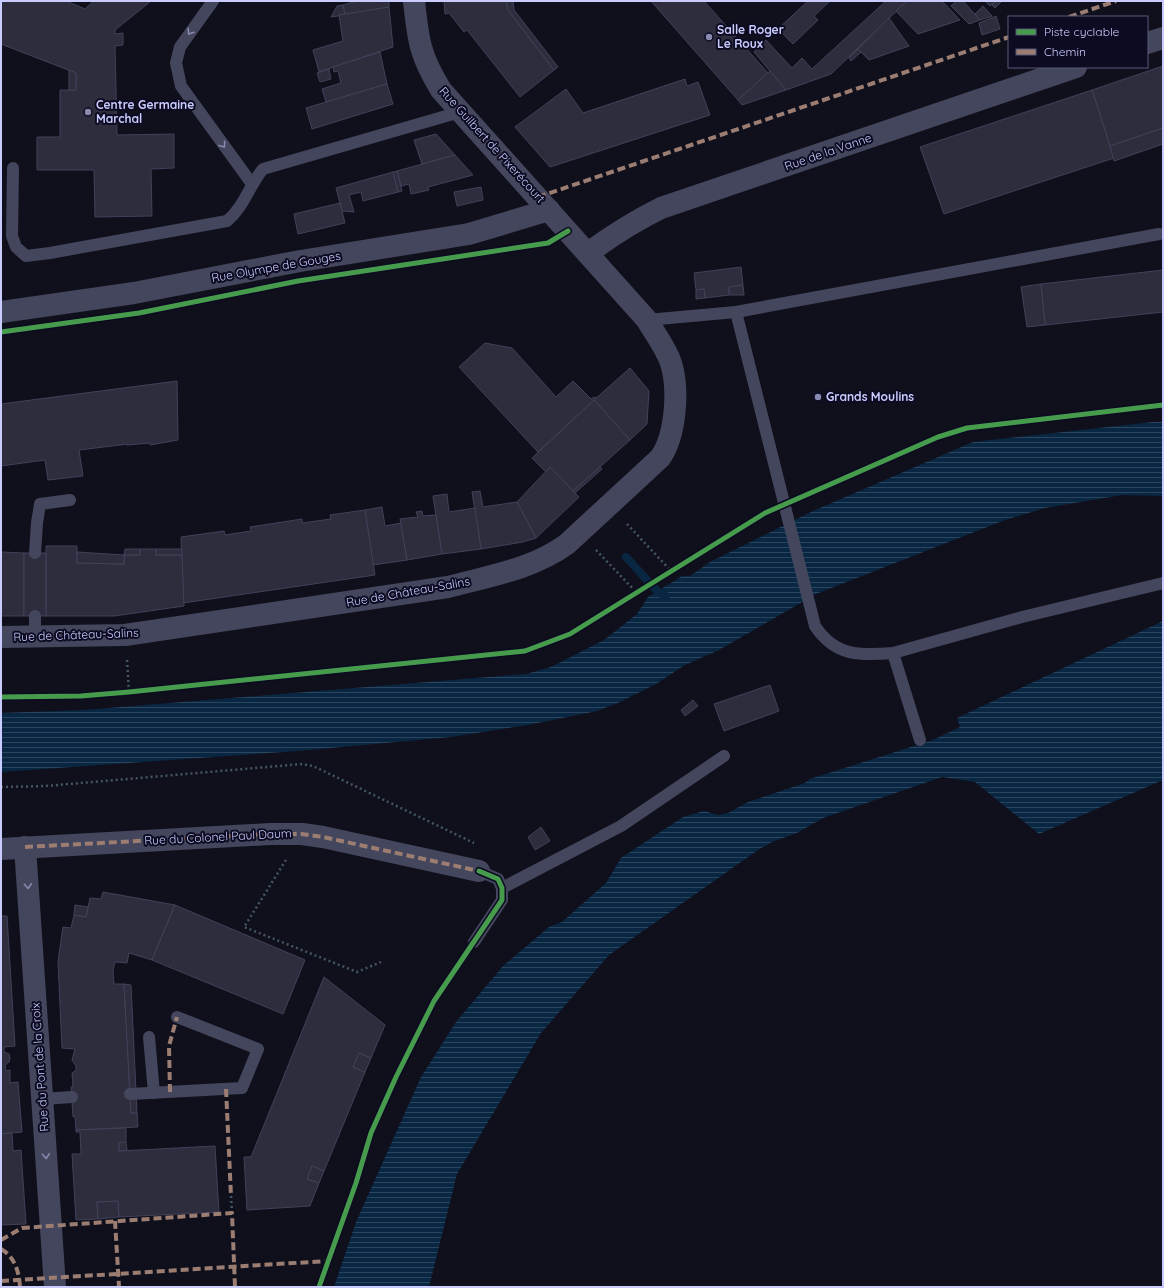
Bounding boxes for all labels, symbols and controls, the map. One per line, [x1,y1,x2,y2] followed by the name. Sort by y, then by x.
[1008,16,1148,68] legend
[717,22,784,51] place label: Salle Roger Le Roux
[1044,24,1120,39] text: Piste cyclable
[187,28,195,35] one-way arrow
[704,32,714,42] marker: Salle Roger Le Roux
[1044,44,1086,59] text: Chemin
[436,84,548,206] street label: Rue Guilbert de Pixerécourt
[96,97,194,126] place label: Centre Germaine Marchal
[83,107,93,117] marker: Centre Germaine Marchal
[782,130,874,173] street label: Rue de la Vanne
[218,140,225,147] one-way arrow
[210,248,342,285] street label: Rue Olympe de Gouges
[826,389,914,404] place label: Grands Moulins
[813,392,823,402] marker: Grands Moulins
[345,573,471,610] street label: Rue de Château-Salins
[13,625,139,644] street label: Rue de Château-Salins
[144,825,292,848] street label: Rue du Colonel Paul Daum
[23,883,32,889] one-way arrow
[27,1002,51,1132] street label: Rue du Pont de la Croix
[41,1153,50,1159] one-way arrow

